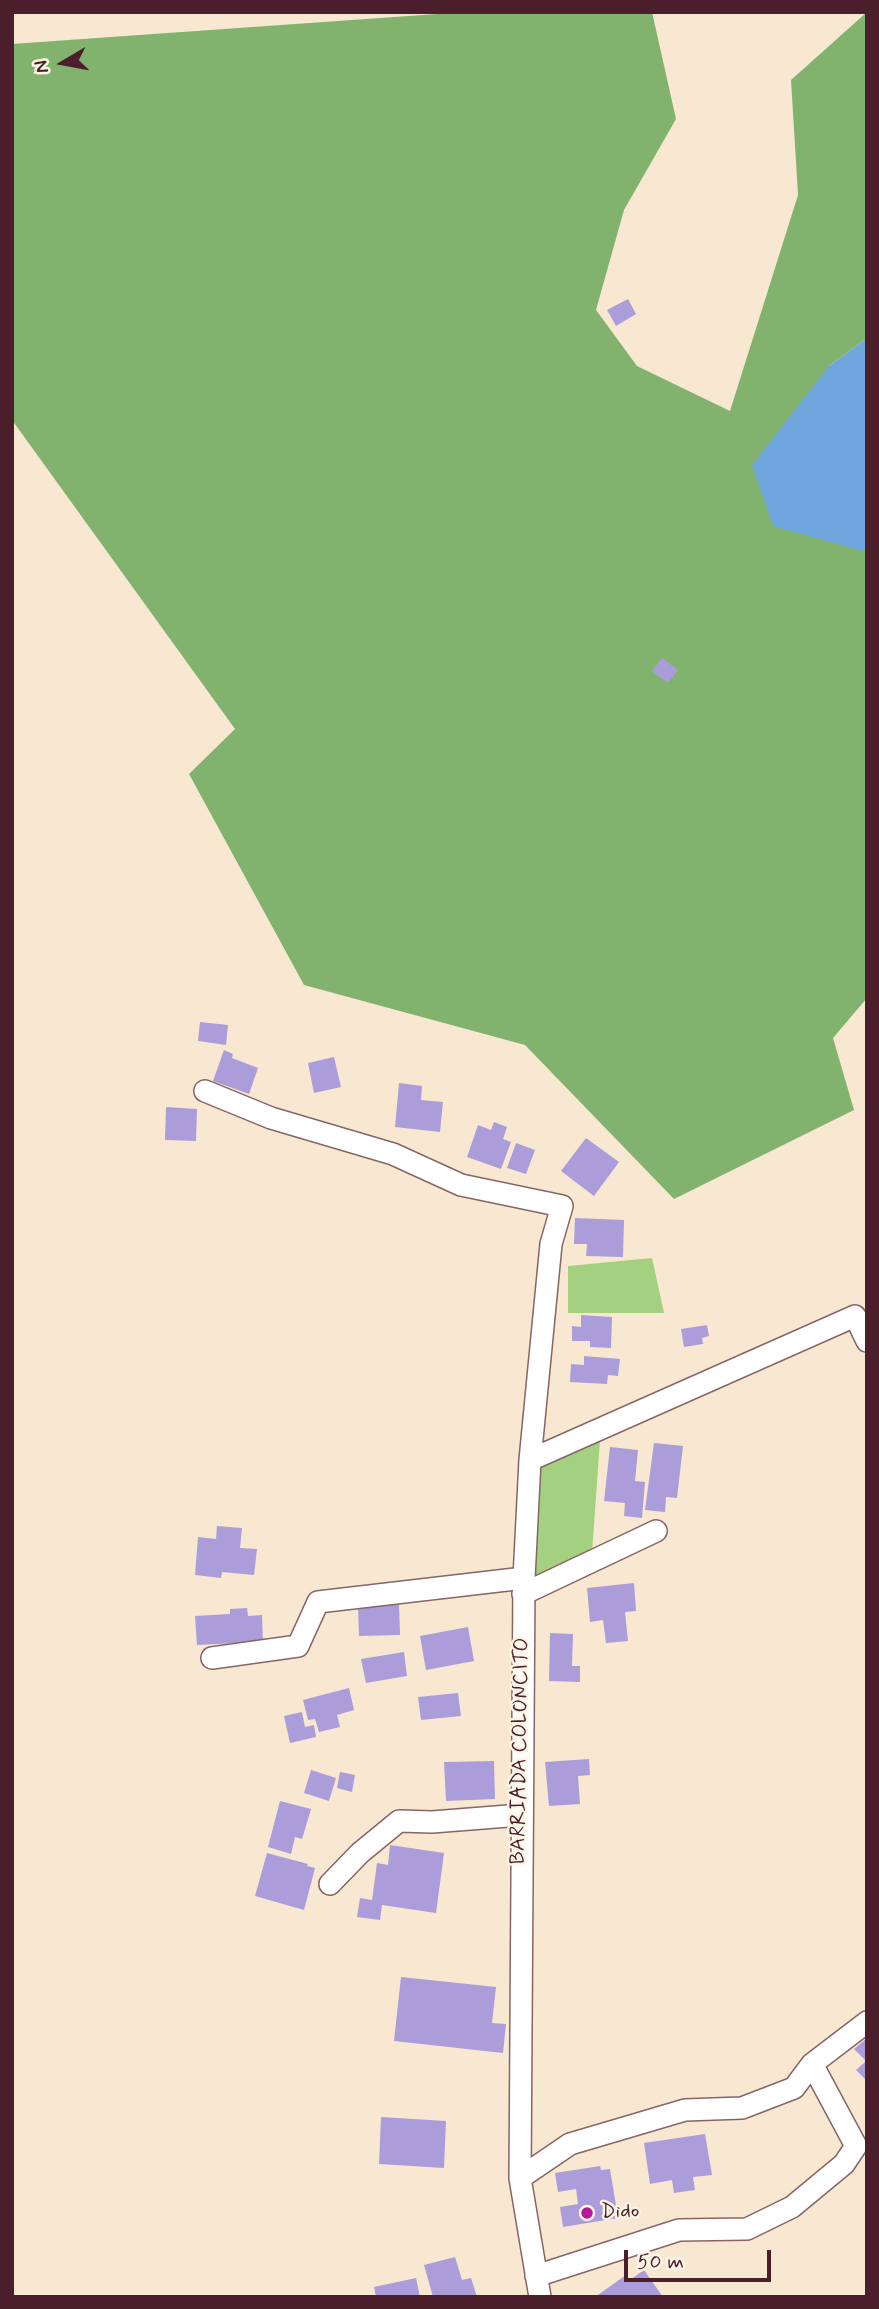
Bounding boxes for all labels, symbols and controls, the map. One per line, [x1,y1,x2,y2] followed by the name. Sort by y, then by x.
[28,28,98,98] north arrow
[28,58,55,75] text: N
[506,1637,536,1865] street label: BARRIADA COLONCITO
[601,2200,639,2226] place label: Dido
[579,2205,595,2221] marker: Dido
[627,2236,774,2280] scale bar
[637,2248,684,2276] text: 50 m

